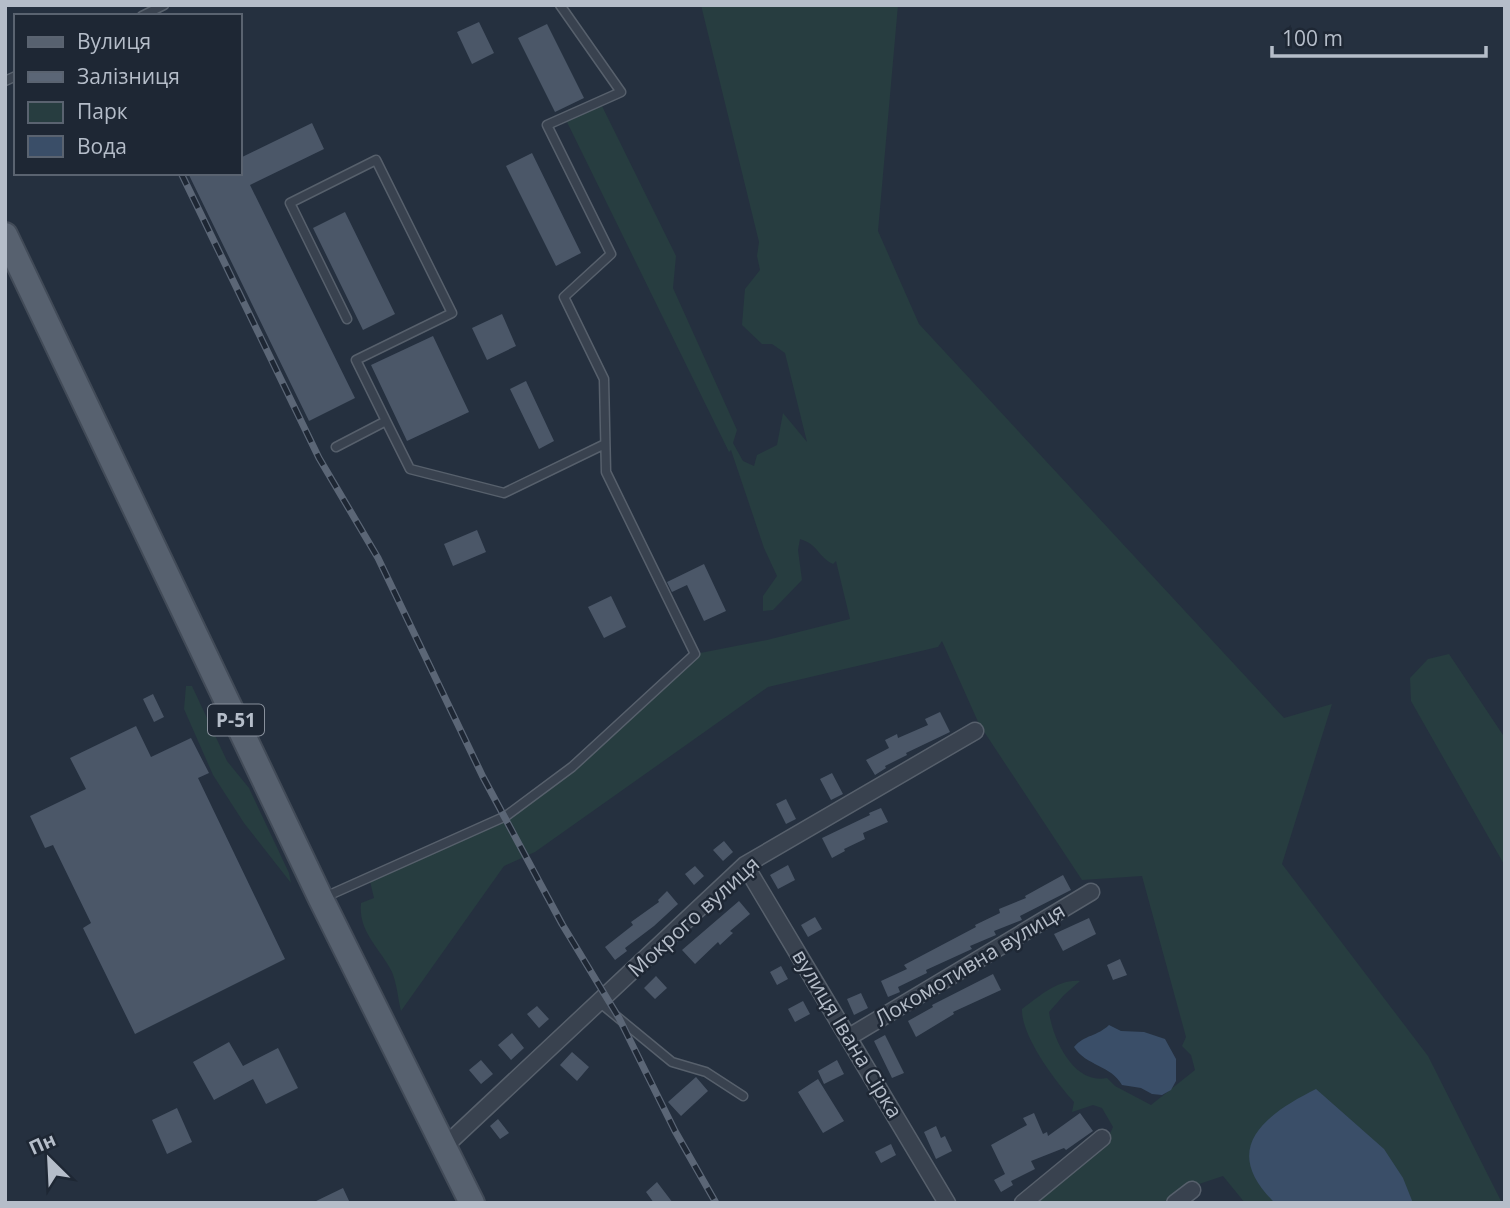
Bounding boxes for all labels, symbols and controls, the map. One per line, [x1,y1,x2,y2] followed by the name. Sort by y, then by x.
[14,14,242,175] legend
[1272,14,1486,58] scale bar
[1282,24,1343,52] text: 100 m
[77,27,151,55] text: Вулиця
[77,62,180,90] text: Залізниця
[77,97,128,125] text: Парк
[77,132,127,160] text: Вода
[208,705,264,736] road number: Р-51
[622,850,765,983] street label: Мокрого вулиця
[869,896,1070,1032] street label: Локомотивна вулиця
[786,944,909,1123] street label: вулиця Івана Сірка
[14,1124,84,1194] north arrow
[25,1126,60,1161] text: Пн

